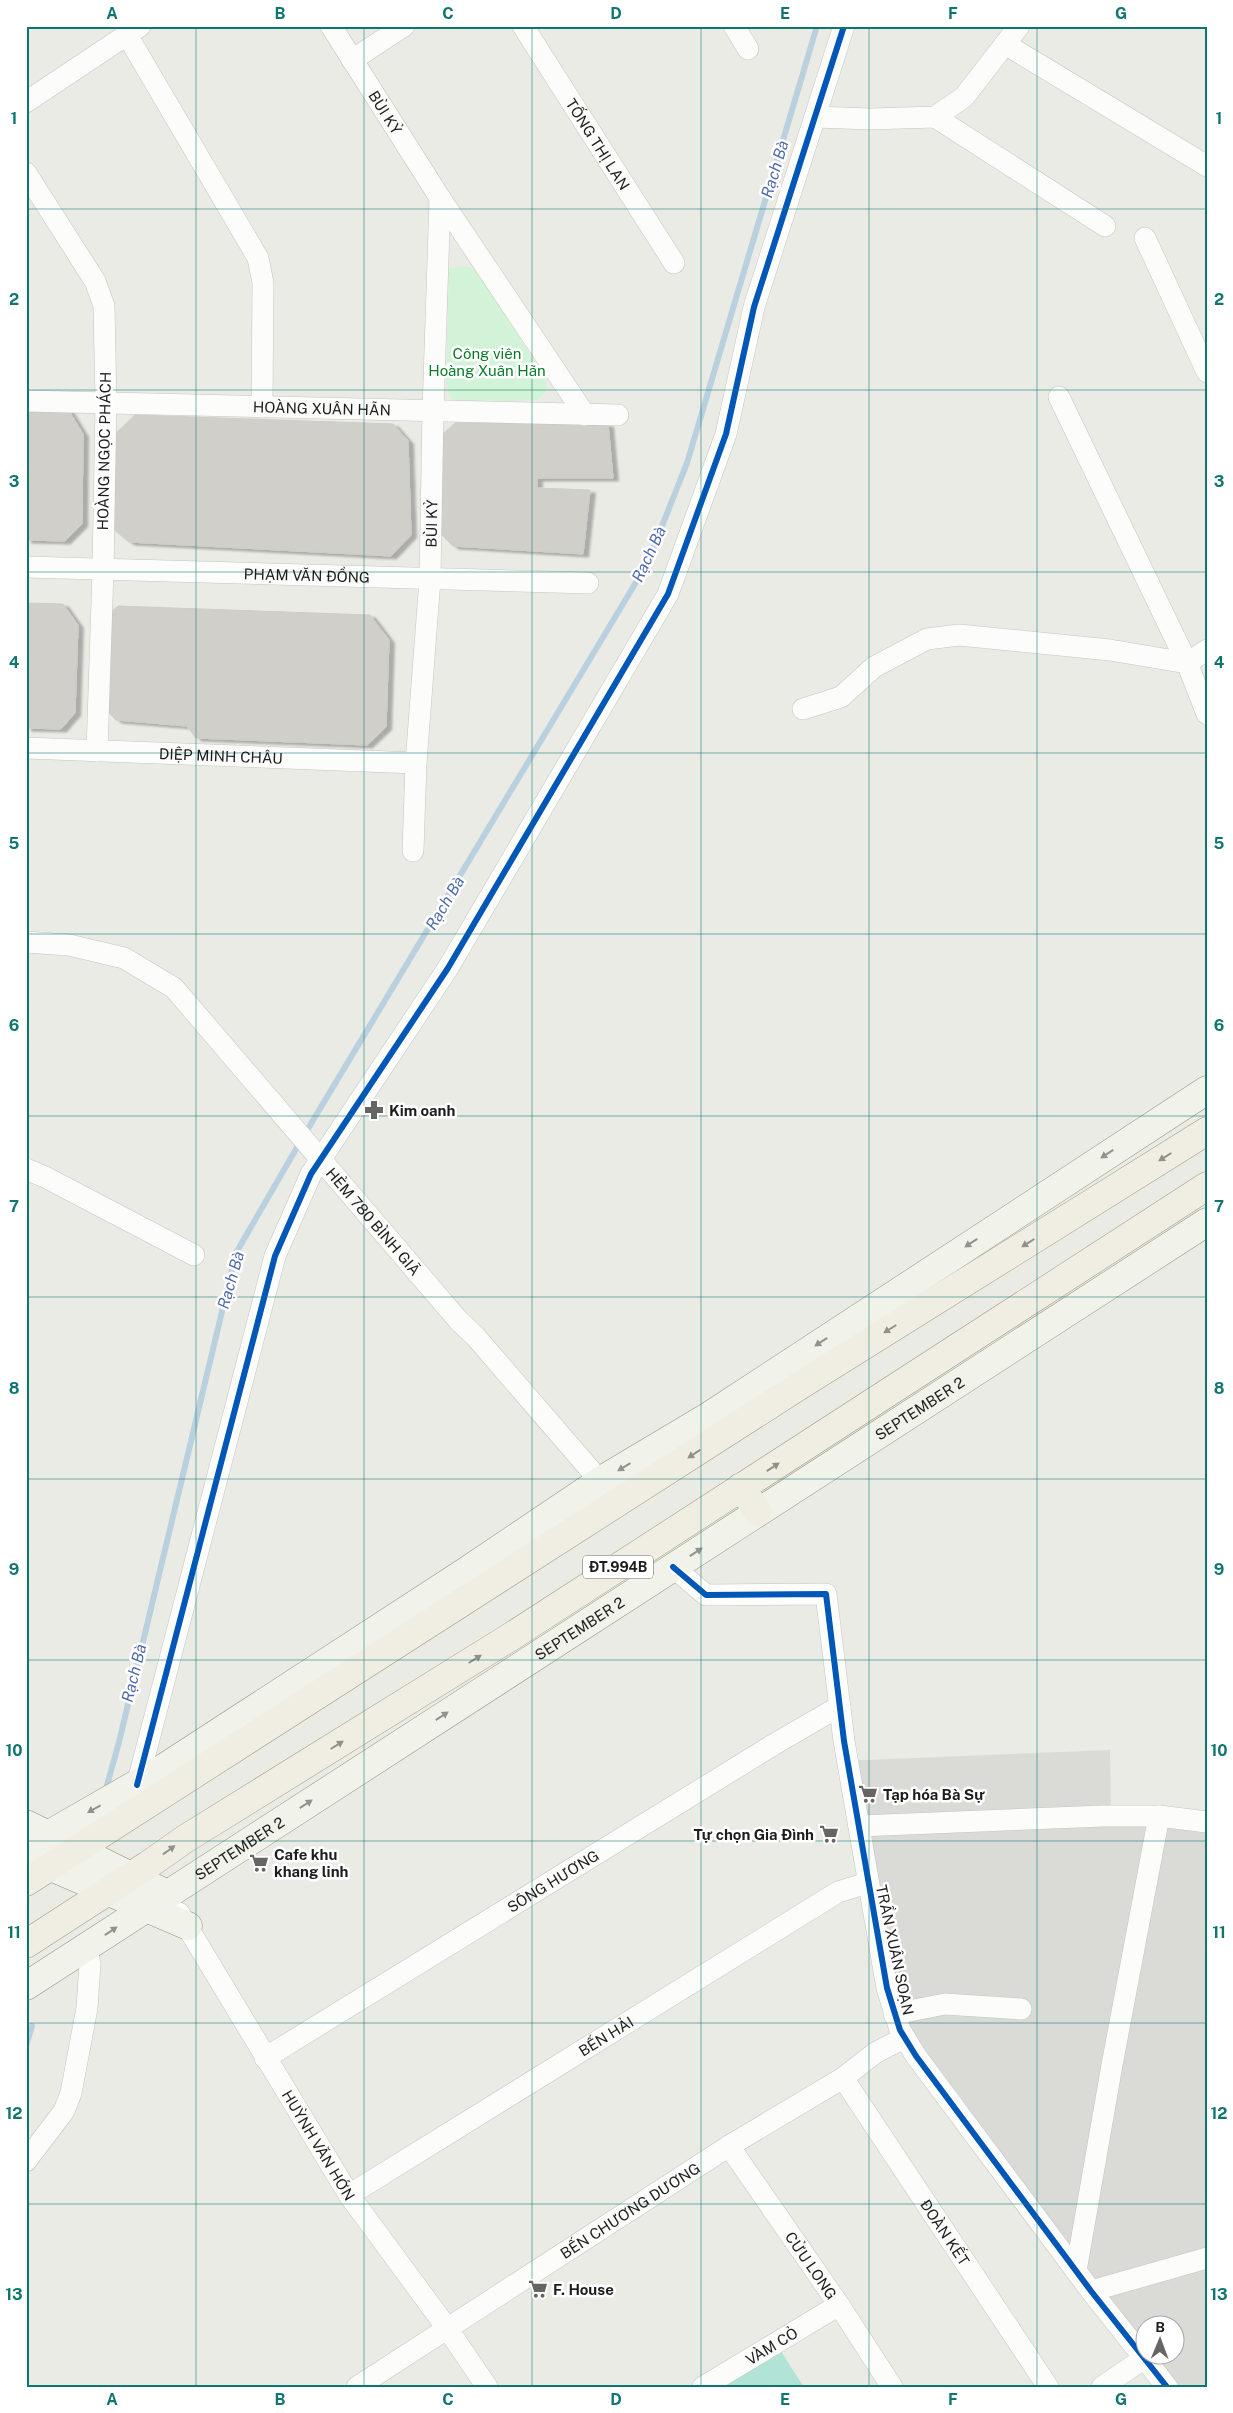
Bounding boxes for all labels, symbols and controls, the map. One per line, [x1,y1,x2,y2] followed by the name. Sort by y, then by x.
[106,4,118,23] text: A
[275,4,286,23] text: B
[442,4,454,23] text: C
[610,4,622,23] text: D
[780,4,790,23] text: E
[948,4,958,23] text: F
[1115,4,1127,23] text: G
[366,87,406,137] street label: BÙI KỶ
[563,95,634,193] street label: TỐNG THỊ LAN
[11,109,17,128] text: 1
[1216,109,1222,128] text: 1
[757,138,793,200] water label: Rạch Bà
[9,290,19,309] text: 2
[1214,290,1224,309] text: 2
[428,345,546,379] park label: Công viên Hoàng Xuân Hãn
[94,371,114,531] street label: HOÀNG NGỌC PHÁCH
[253,398,391,418] street label: HOÀNG XUÂN HÃN
[9,472,19,491] text: 3
[1214,472,1224,491] text: 3
[421,499,440,548] street label: BÙI KỶ
[628,523,670,585] water label: Rạch Bà
[244,565,370,585] street label: PHẠM VĂN ĐỒNG
[9,653,20,672] text: 4
[1214,653,1225,672] text: 4
[159,744,283,766] street label: DIỆP MINH CHÂU
[9,834,20,853] text: 5
[1214,834,1225,853] text: 5
[422,873,468,933] water label: Rạch Bà
[9,1016,19,1035] text: 6
[1214,1016,1224,1035] text: 6
[363,1099,385,1121] pharmacy icon: Kim oanh
[389,1102,456,1119] place label: Kim oanh
[1101,1150,1114,1159] one-way arrow
[1159,1152,1172,1162] one-way arrow
[323,1164,425,1279] street label: HẺM 780 BÌNH GIÃ
[9,1197,19,1216] text: 7
[1214,1197,1224,1216] text: 7
[964,1238,978,1248] one-way arrow
[1021,1239,1034,1248] one-way arrow
[214,1249,248,1311] water label: Rạch Bà
[883,1325,896,1334] one-way arrow
[814,1337,827,1347] one-way arrow
[872,1373,967,1443] street label: SEPTEMBER 2
[9,1379,20,1398] text: 8
[1214,1379,1225,1398] text: 8
[687,1449,700,1459] one-way arrow
[618,1462,631,1471] one-way arrow
[766,1462,779,1471] one-way arrow
[690,1547,703,1557] one-way arrow
[583,1555,653,1578] road number: ĐT.994B
[9,1560,19,1579] text: 9
[1214,1560,1224,1579] text: 9
[531,1593,627,1663] street label: SEPTEMBER 2
[118,1642,150,1704] water label: Rạch Bà
[468,1655,481,1664] one-way arrow
[436,1711,449,1721] one-way arrow
[330,1740,343,1749] one-way arrow
[5,1741,23,1760] text: 10
[1210,1741,1228,1760] text: 10
[857,1783,879,1805] supermarket icon: Tạp hóa Bà Sự
[883,1786,985,1803] place label: Tạp hóa Bà Sự
[299,1799,312,1809] one-way arrow
[88,1804,101,1813] one-way arrow
[191,1813,287,1883] street label: SEPTEMBER 2
[818,1823,840,1845] supermarket icon: Tự chọn Gia Đình
[693,1826,814,1843] place label: Tự chọn Gia Đình
[162,1845,176,1855] one-way arrow
[274,1846,349,1880] place label: Cafe khu khang linh
[504,1846,602,1915] street label: SÔNG HƯƠNG
[248,1852,270,1874] supermarket icon: Cafe khu khang linh
[873,1883,919,2017] street label: TRẦN XUÂN SOẠN
[7,1923,21,1942] text: 11
[1212,1923,1226,1942] text: 11
[104,1926,118,1936] one-way arrow
[575,2013,636,2059] street label: BẾN HẢI
[279,2087,359,2203] street label: HUỲNH VĂN HỚN
[5,2104,23,2123] text: 12
[1210,2104,1228,2123] text: 12
[557,2159,703,2262] street label: BẾN CHƯƠNG DƯƠNG
[917,2196,973,2268] street label: ĐOÀN KẾT
[782,2228,841,2302] street label: CỬU LONG
[527,2278,549,2300] supermarket icon: F. House
[553,2281,614,2298] place label: F. House
[5,2285,23,2304] text: 13
[1210,2285,1228,2304] text: 13
[1136,2316,1186,2366] north arrow
[1155,2319,1165,2335] text: B
[743,2323,800,2368] street label: VÀM CỎ
[106,2390,118,2409] text: A
[275,2390,286,2409] text: B
[442,2390,454,2409] text: C
[610,2390,622,2409] text: D
[780,2390,790,2409] text: E
[948,2390,958,2409] text: F
[1115,2390,1127,2409] text: G

